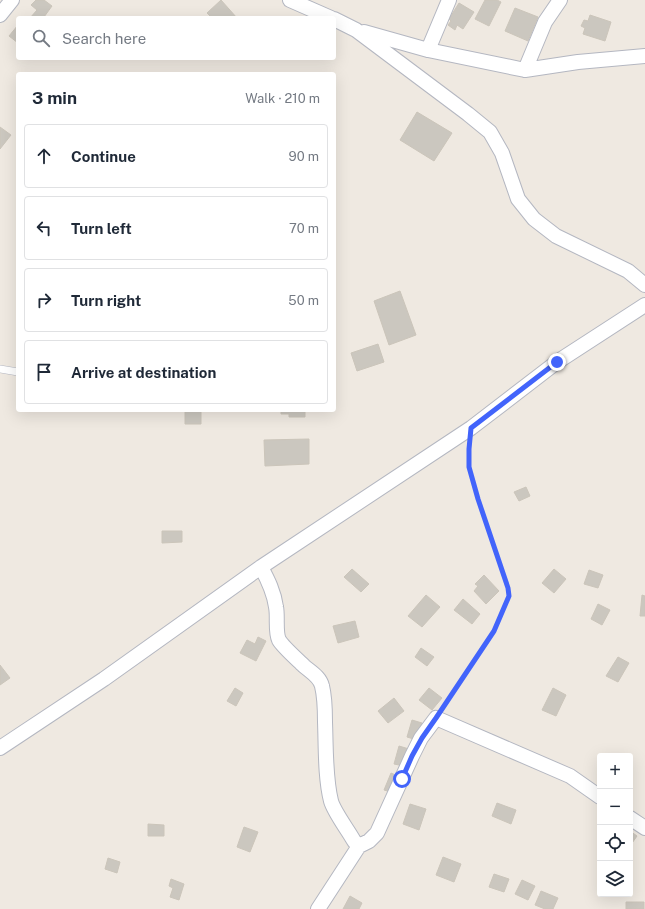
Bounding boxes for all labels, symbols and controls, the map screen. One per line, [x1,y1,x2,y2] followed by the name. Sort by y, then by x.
[16,16,336,60] search box
[30,27,52,49] icon: search
[62,30,146,47] text: Search here
[32,88,77,108] text: 3 min
[245,91,320,106] text: Walk · 210 m
[33,145,55,167] icon: ahead
[71,148,136,165] text: Continue
[289,149,319,164] text: 90 m
[33,217,55,239] icon: left
[71,220,132,237] text: Turn left
[289,221,319,236] text: 70 m
[33,289,55,311] icon: right
[71,292,141,309] text: Turn right
[288,293,319,308] text: 50 m
[548,353,566,371] route end
[33,361,55,383] icon: arrive
[71,364,216,381] text: Arrive at destination
[597,753,633,897] map controls
[597,753,633,789] button: +
[393,770,411,788] route start
[597,789,633,825] button: −
[597,825,633,861] button: locate
[597,861,633,897] button: layers

